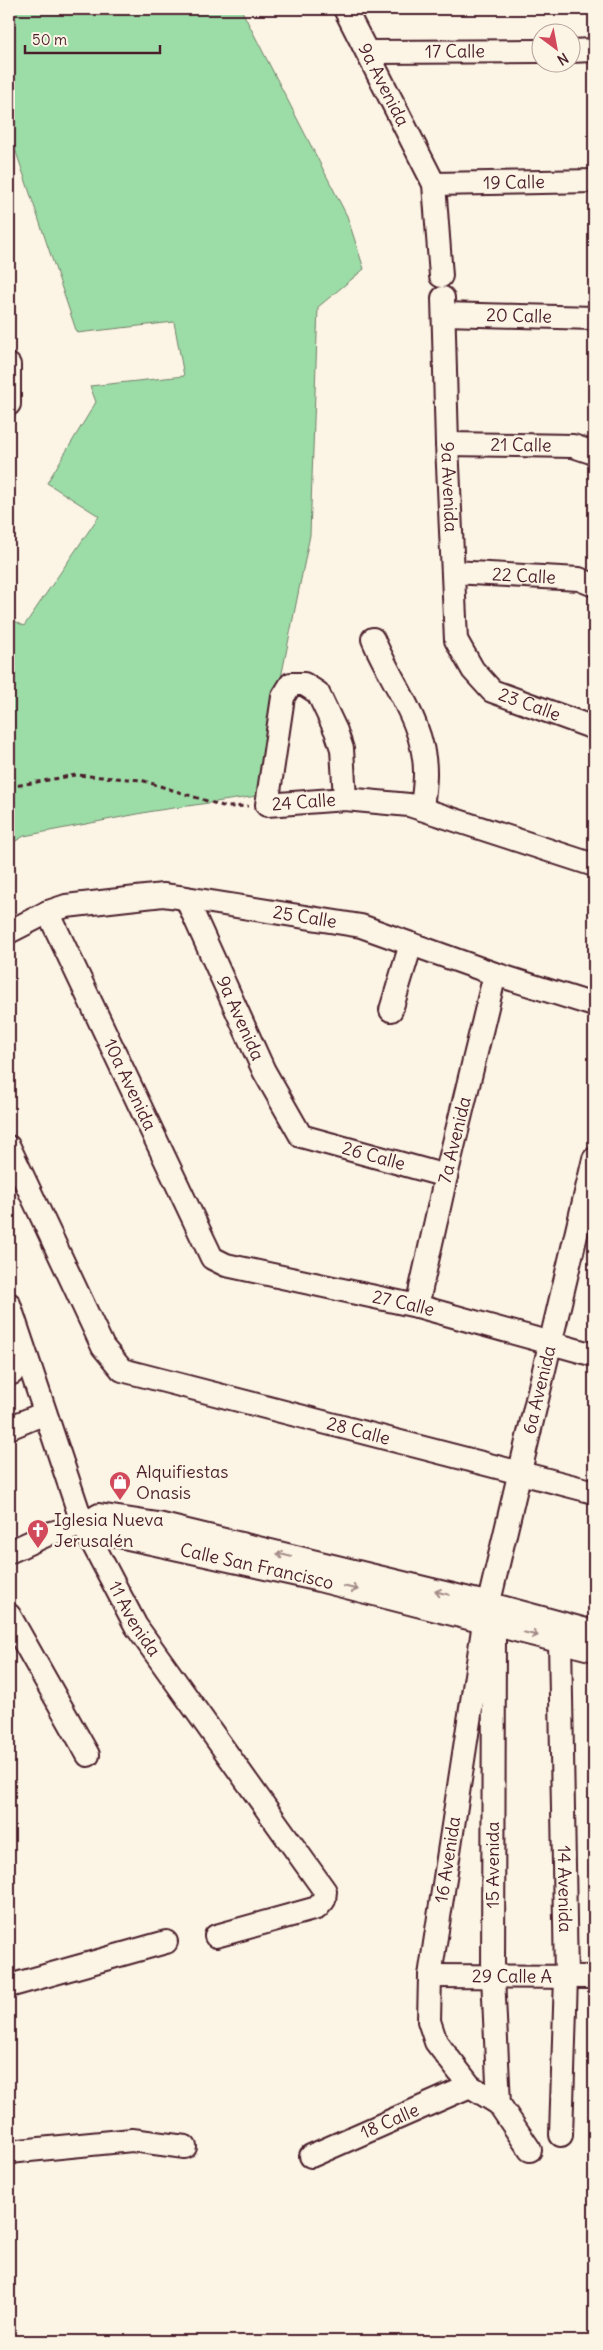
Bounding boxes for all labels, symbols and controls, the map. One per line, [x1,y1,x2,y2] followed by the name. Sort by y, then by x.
[25,22,160,54] scale bar
[530,22,580,72] north arrow
[32,30,67,49] text: 50 m
[353,39,415,130] street label: 9a Avenida
[425,39,485,63] street label: 17 Calle
[554,49,572,69] text: N
[483,170,545,194] street label: 19 Calle
[486,303,552,328] street label: 20 Calle
[490,433,552,457] street label: 21 Calle
[436,441,463,532] street label: 9a Avenida
[491,562,556,589] street label: 22 Calle
[496,682,564,726] street label: 23 Calle
[271,788,336,816] street label: 24 Calle
[271,900,339,933] street label: 25 Calle
[212,972,270,1064] street label: 9a Avenida
[99,1035,162,1134] street label: 10a Avenida
[433,1094,476,1186] street label: 7a Avenida
[340,1136,408,1175] street label: 26 Calle
[370,1285,437,1321] street label: 27 Calle
[517,1343,560,1436] street label: 6a Avenida
[325,1411,393,1450] street label: 28 Calle
[136,1460,228,1504] place label: Alquifiestas Onasis
[108,1470,132,1501] shop icon: Alquifiestas Onasis
[54,1508,163,1552] place label: Iglesia Nueva Jerusalén
[26,1518,50,1549] church icon: Iglesia Nueva Jerusalén
[178,1538,336,1594] street label: Calle San Francisco
[277,1550,293,1559] one-way arrow
[103,1577,166,1661] street label: 11 Avenida
[342,1584,358,1593] one-way arrow
[435,1588,451,1597] one-way arrow
[523,1630,539,1639] one-way arrow
[429,1815,465,1904] street label: 16 Avenida
[481,1822,504,1908] street label: 15 Avenida
[553,1845,577,1933] street label: 14 Avenida
[472,1964,552,1988] street label: 29 Calle A
[357,2098,422,2144] street label: 18 Calle

